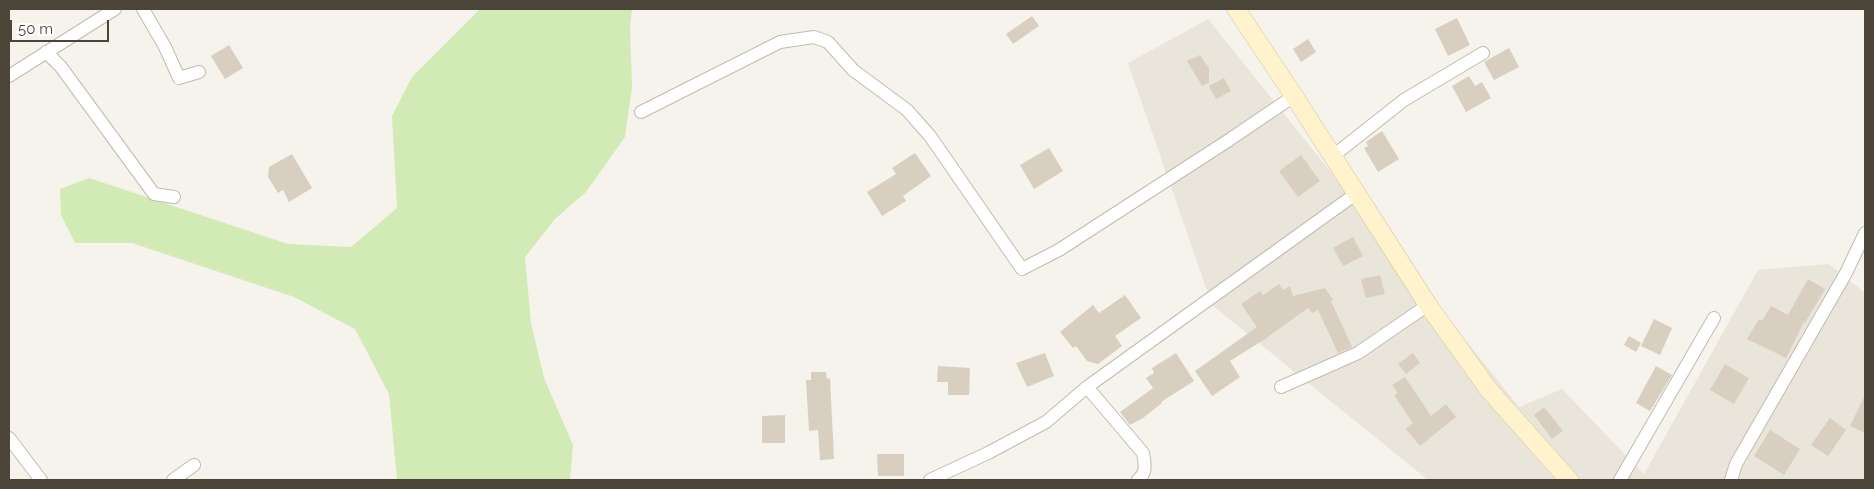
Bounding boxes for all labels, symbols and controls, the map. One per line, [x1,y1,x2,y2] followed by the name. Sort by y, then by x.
[12,10,111,42] scale bar
[18,20,53,38] text: 50 m

